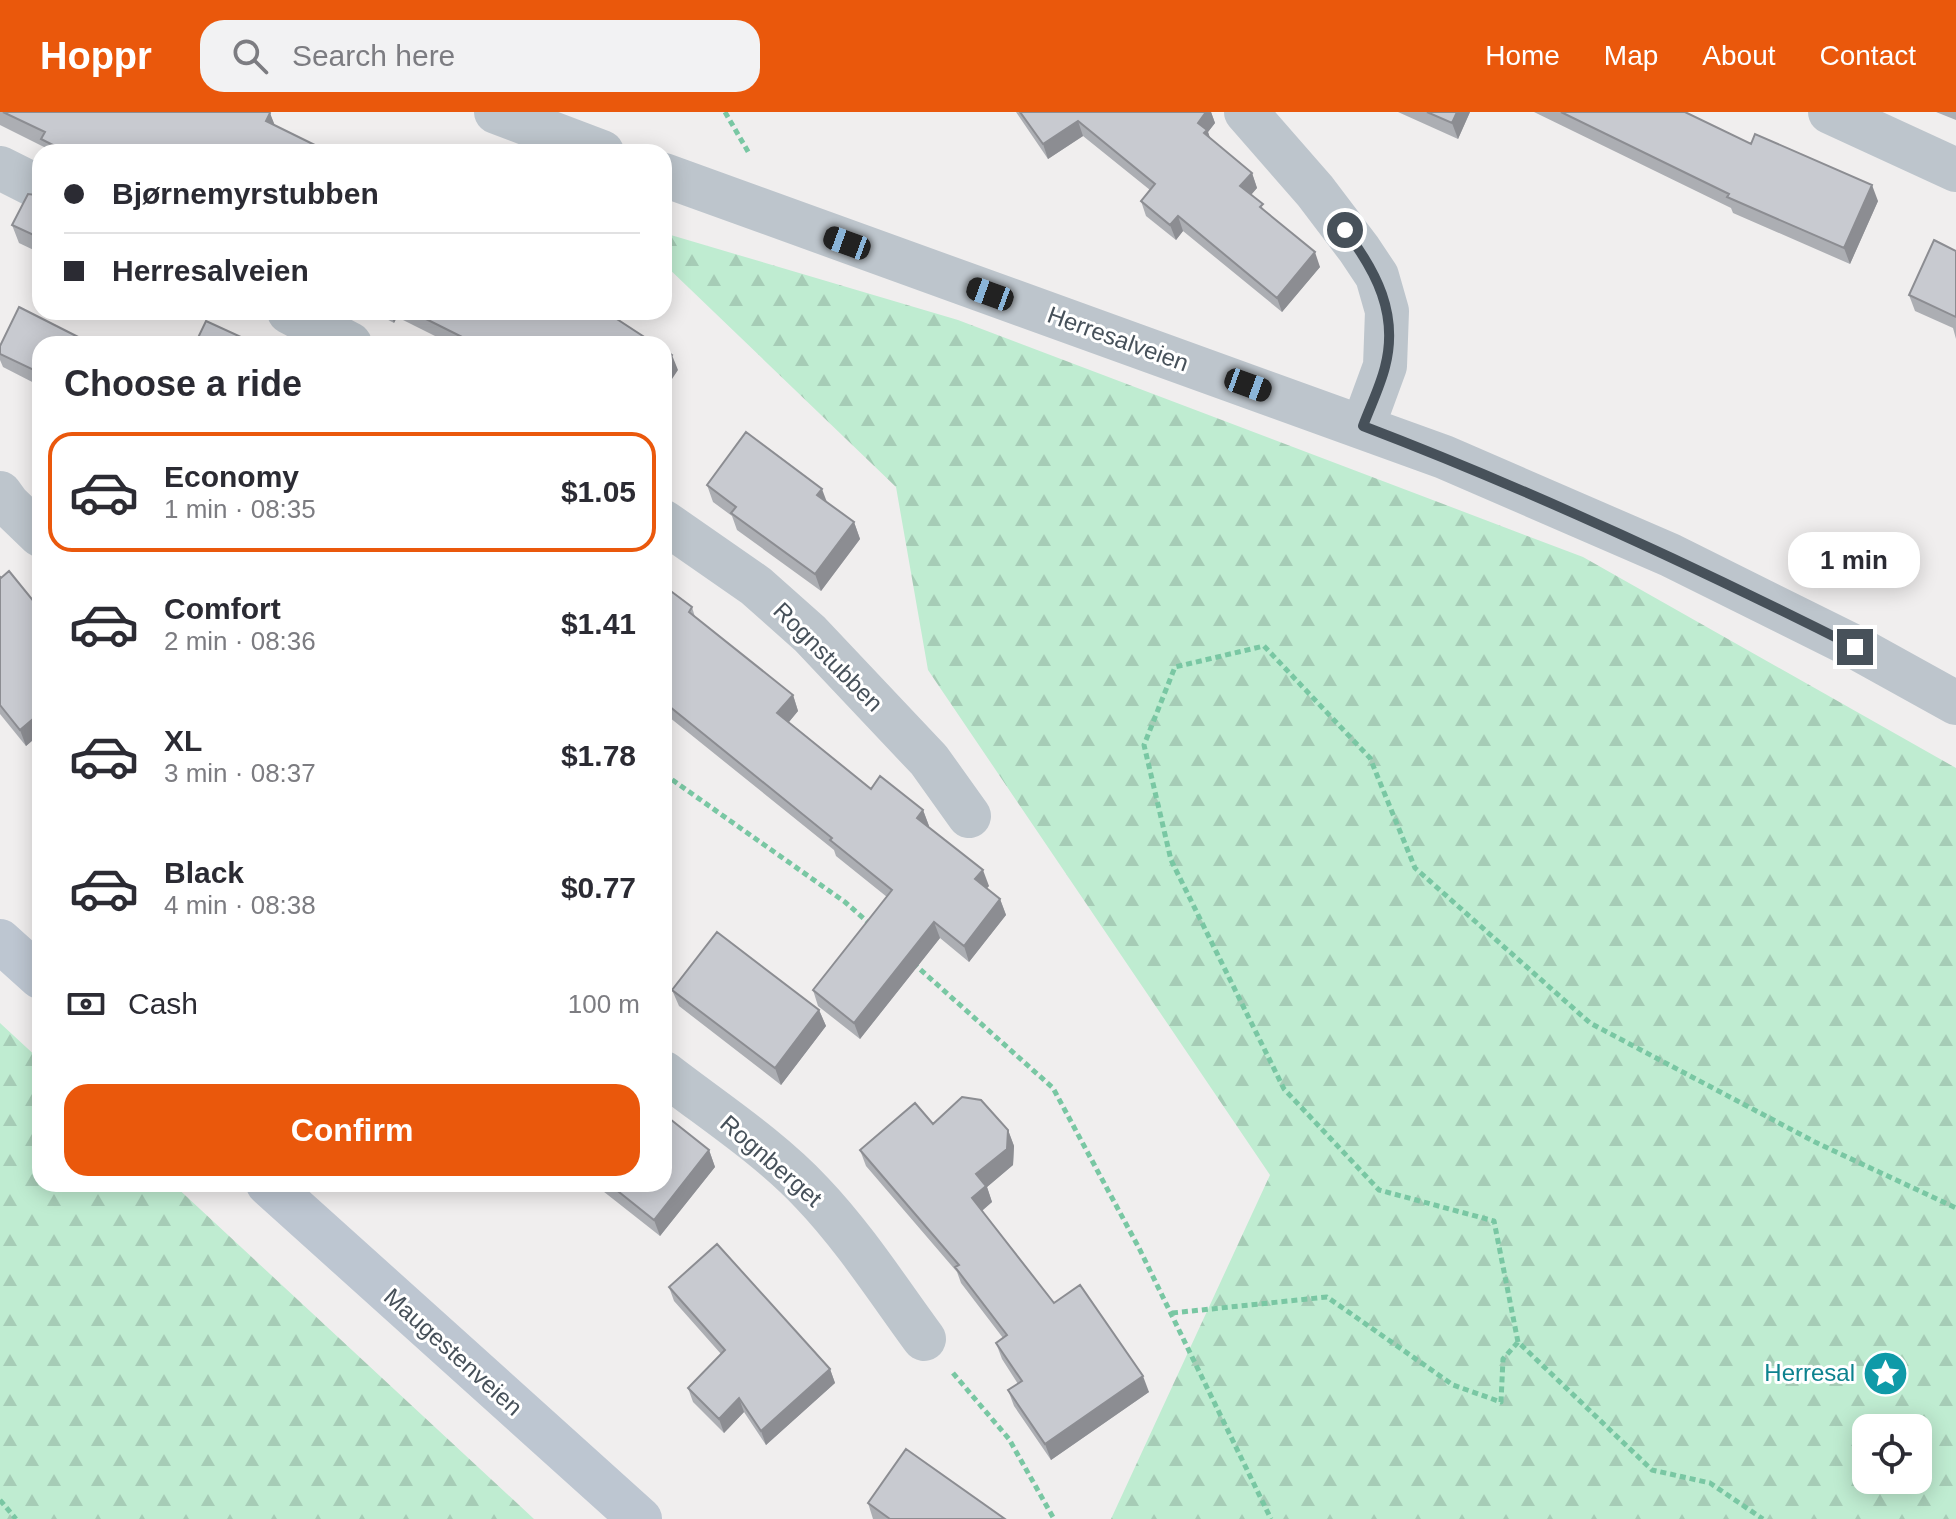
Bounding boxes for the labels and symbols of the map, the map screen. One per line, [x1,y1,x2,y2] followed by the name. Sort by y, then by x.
[1327,212,1363,248] route start
[820,224,874,262] car
[963,275,1017,313] car
[1044,301,1192,377] street label: Herresalveien
[1221,366,1275,404] car
[1789,531,1921,587] callout: 1 min
[768,597,888,717] street label: Rognstubben
[1837,629,1873,665] route end
[715,1109,828,1212] street label: Rognberget
[379,1283,528,1421] street label: Maugestenveien
[1862,1349,1910,1397] place icon: Herresal
[1764,1359,1855,1386] place label: Herresal

